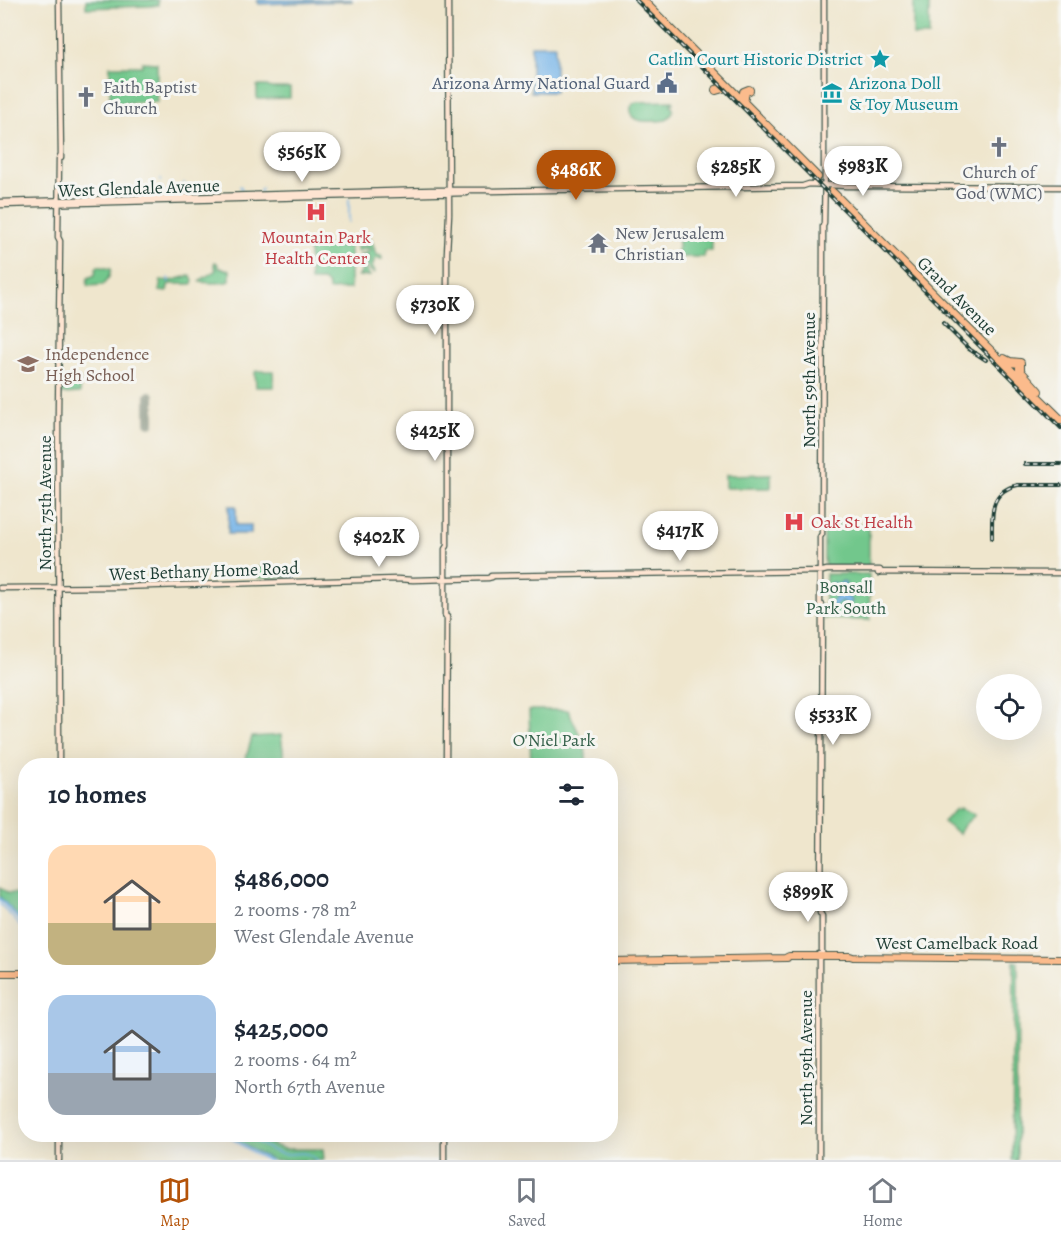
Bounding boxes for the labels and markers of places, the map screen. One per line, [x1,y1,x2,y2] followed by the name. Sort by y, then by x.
[648,47,863,71] place label: Catlin Court Historic District
[868,47,892,71] place icon: Catlin Court Historic District
[431,71,650,95] place label: Arizona Army National Guard
[655,71,679,95] public building icon: Arizona Army National Guard
[848,71,959,116] place label: Arizona Doll & Toy Museum
[103,75,197,120] place label: Faith Baptist Church
[820,81,844,105] museum icon: Arizona Doll & Toy Museum
[74,85,98,109] church icon: Faith Baptist Church
[260,132,344,183] pin: $565K
[987,135,1011,159] church icon: Church of God (WMC)
[821,146,905,197] pin: $983K
[694,147,778,198] pin: $285K
[534,150,618,201] pin: $486K
[956,160,1042,205] place label: Church of God (WMC)
[304,200,328,224] hospital icon: Mountain Park Health Center
[615,221,725,266] place label: New Jerusalem Christian
[261,225,371,270] place label: Mountain Park Health Center
[586,231,610,255] temple icon: New Jerusalem Christian
[393,285,477,336] pin: $730K
[45,342,149,387] place label: Independence High School
[16,352,40,376] school or university icon: Independence High School
[393,411,477,462] pin: $425K
[782,510,806,534] hospital icon: Oak St Health
[811,510,913,534] place label: Oak St Health
[638,511,722,562] pin: $417K
[337,517,421,568] pin: $402K
[791,695,875,746] pin: $533K
[766,872,850,923] pin: $899K

